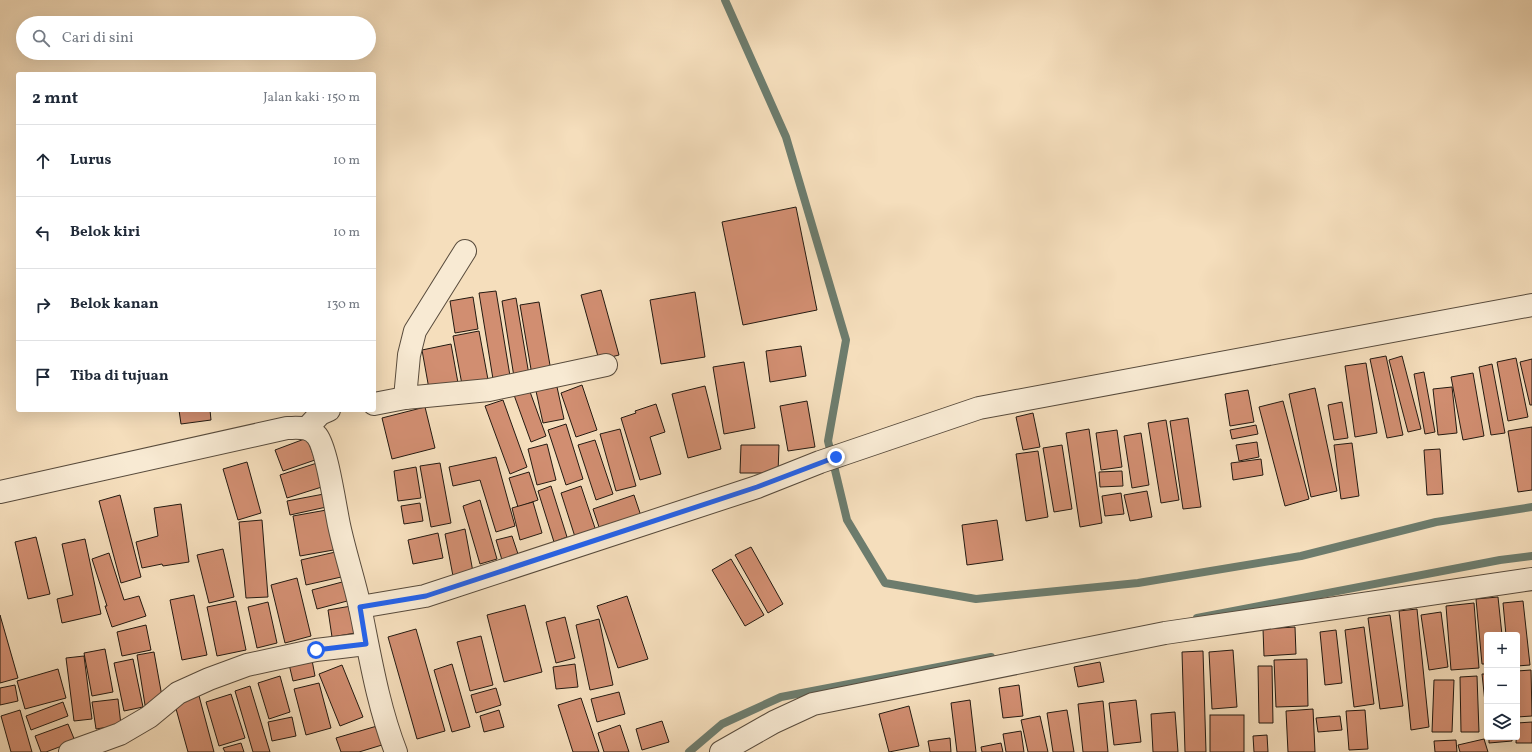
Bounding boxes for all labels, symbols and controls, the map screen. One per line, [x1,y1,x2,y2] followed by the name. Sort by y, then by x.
[16,16,376,60] search box
[30,27,52,49] icon: search
[62,28,133,49] text: Cari di sini
[32,87,78,110] text: 2 mnt
[263,89,360,107] text: Jalan kaki · 150 m
[32,150,54,172] icon: ahead
[70,150,111,171] text: Lurus
[333,152,360,170] text: 10 m
[32,222,54,244] icon: left
[70,222,140,243] text: Belok kiri
[333,224,360,242] text: 10 m
[32,294,54,316] icon: right
[70,294,159,315] text: Belok kanan
[327,296,360,314] text: 130 m
[32,366,54,388] icon: arrive
[70,366,169,387] text: Tiba di tujuan
[827,448,845,466] route end
[1484,632,1520,740] map controls
[1484,632,1520,668] button: +
[307,641,325,659] route start
[1484,668,1520,704] button: −
[1484,704,1520,740] button: layers

